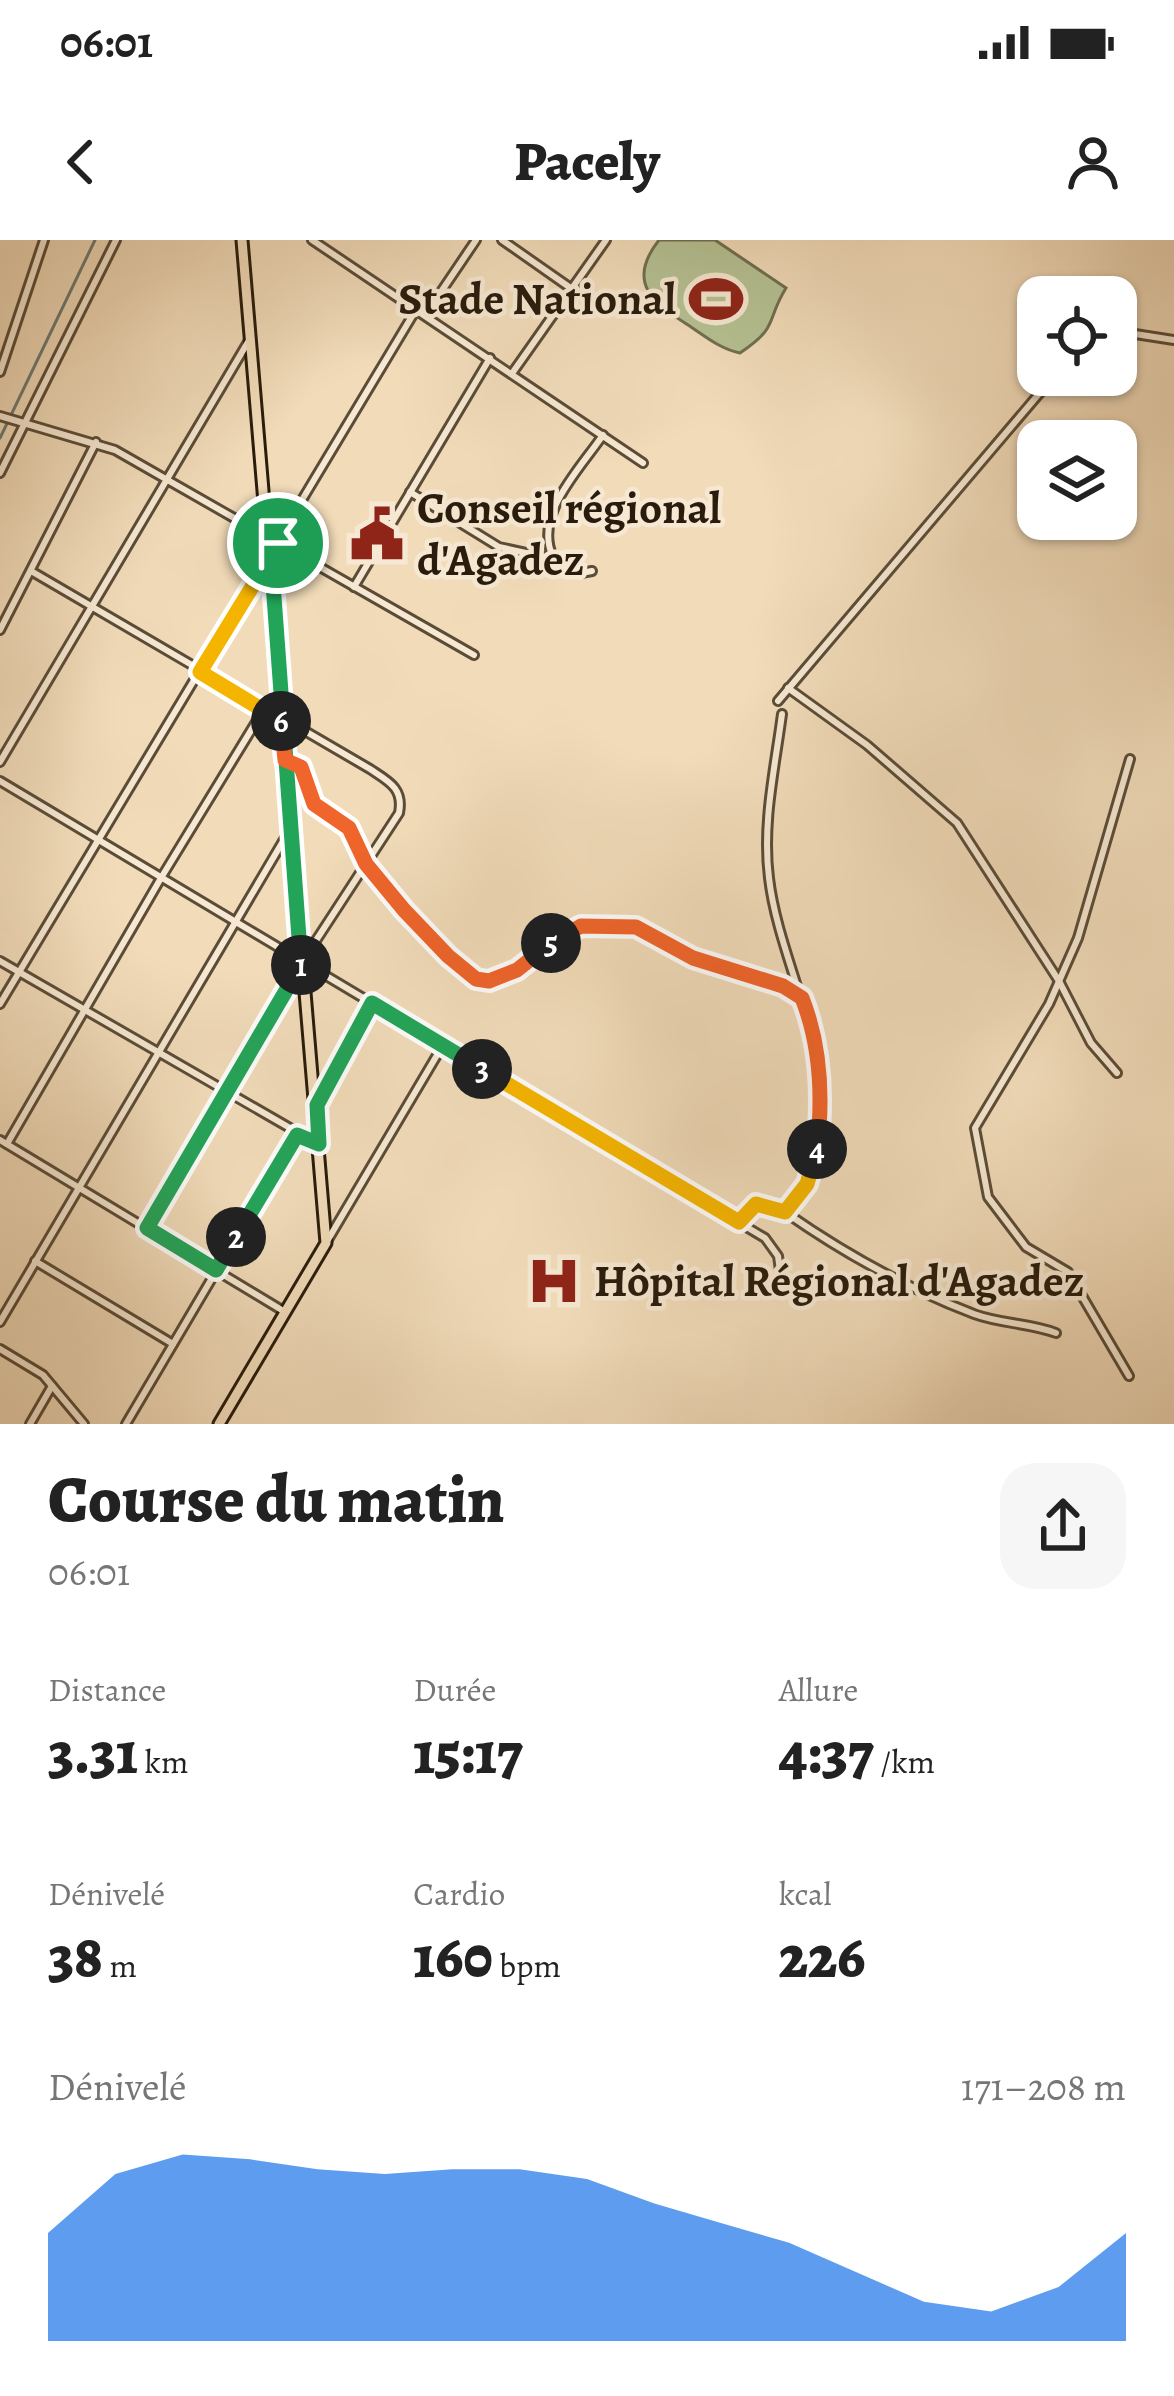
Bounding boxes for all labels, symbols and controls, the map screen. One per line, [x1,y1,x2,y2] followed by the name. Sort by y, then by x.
[60,11,153,73] text: 06:01
[514,125,660,199] text: Pacely
[48,129,114,195] icon: back
[1060,129,1126,195] icon: person
[398,268,676,330] place label: Stade National
[687,270,745,328] sports icon: Stade National
[1017,276,1137,540] map controls
[1017,276,1137,396] button: locate
[1017,420,1137,540] button: layers
[417,477,721,591] place label: Conseil régional d'Agadez
[227,492,329,594] pin
[348,505,406,563] public building icon: Conseil régional d'Agadez
[245,510,311,576] icon: arrive
[251,691,311,751] pin: 6
[273,698,289,743] text: 6
[521,913,581,973] pin: 5
[544,920,558,965] text: 5
[271,935,331,995] pin: 1
[295,942,307,987] text: 1
[452,1039,512,1099] pin: 3
[475,1046,489,1091] text: 3
[787,1119,847,1179] pin: 4
[809,1126,825,1171] text: 4
[206,1207,266,1267] pin: 2
[228,1214,244,1259] text: 2
[594,1250,1084,1312] place label: Hôpital Régional d'Agadez
[525,1252,583,1310] hospital icon: Hôpital Régional d'Agadez
[48,1455,505,1545] text: Course du matin
[1000,1463,1126,1589] button: share
[48,1545,130,1598] text: 06:01
[48,1667,166,1712] text: Distance
[413,1667,496,1712] text: Durée
[779,1667,858,1712] text: Allure
[48,1712,138,1794] text: 3.31
[413,1712,523,1794] text: 15:17
[779,1712,874,1794] text: 4:37
[138,1739,188,1784] text: km
[874,1739,935,1784] text: /km
[48,1871,165,1916] text: Dénivelé
[413,1871,505,1916] text: Cardio
[779,1871,832,1916] text: kcal
[48,1916,103,1998] text: 38
[413,1916,493,1998] text: 160
[779,1916,865,1998] text: 226
[103,1943,137,1988] text: m
[493,1943,561,1988] text: bpm
[48,2060,186,2113] text: Dénivelé
[961,2060,1126,2113] text: 171–208 m

